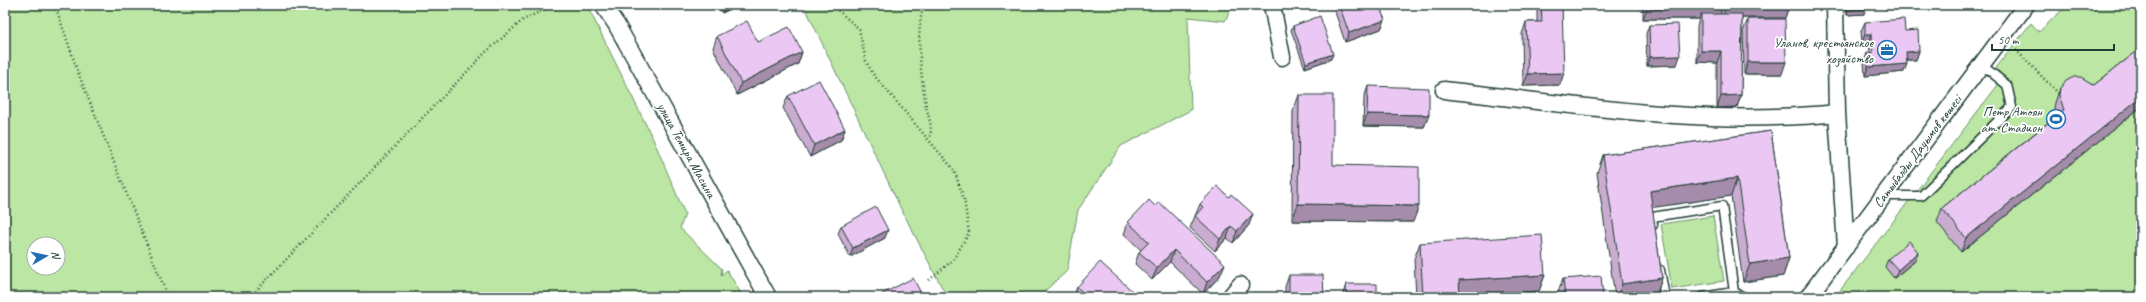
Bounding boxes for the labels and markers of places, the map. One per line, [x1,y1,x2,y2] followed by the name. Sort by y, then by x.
[1773,34,1874,67] place label: Уланов, крестьянское хозяйство
[1876,39,1898,61] office icon: Уланов, крестьянское хозяйство
[1981,103,2043,136] place label: Петр Атоян ат. Стадион
[2045,108,2067,130] sports icon: Петр Атоян ат. Стадион

